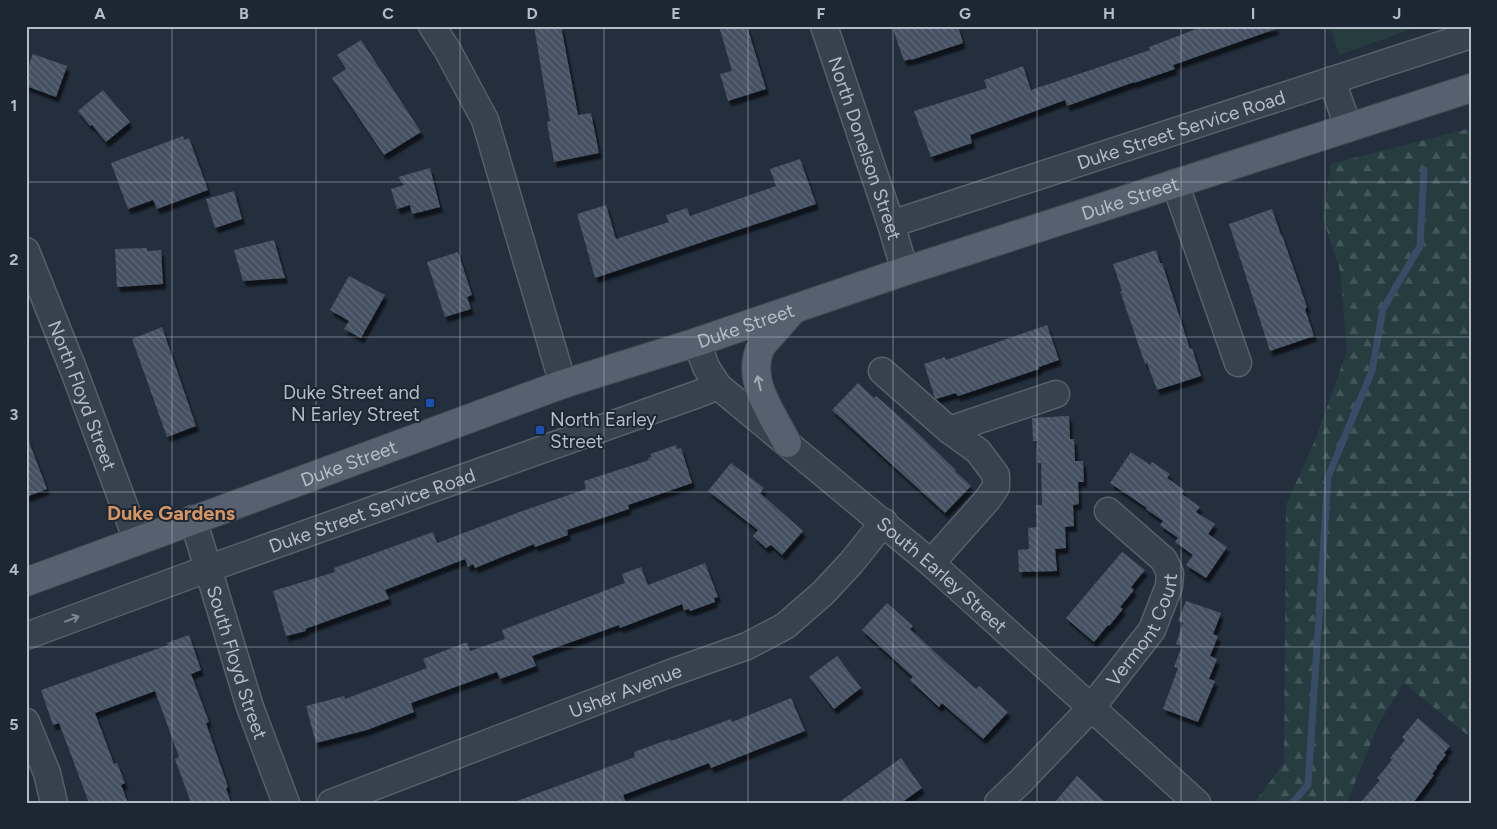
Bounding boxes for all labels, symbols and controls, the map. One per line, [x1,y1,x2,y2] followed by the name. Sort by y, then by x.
[94,4,106,23] text: A
[239,4,249,23] text: B
[382,4,394,23] text: C
[526,4,538,23] text: D
[671,4,681,23] text: E
[817,4,826,23] text: F
[959,4,971,23] text: G
[1103,4,1115,23] text: H
[1251,4,1255,23] text: I
[1393,4,1401,23] text: J
[824,53,907,243] street label: North Donelson Street
[1074,85,1288,174] street label: Duke Street Service Road
[11,96,17,115] text: 1
[1078,172,1182,225] street label: Duke Street
[9,250,19,269] text: 2
[694,298,797,353] street label: Duke Street
[43,317,122,474] street label: North Floyd Street
[754,375,763,391] one-way arrow
[283,381,420,426] place label: Duke Street and N Earley Street
[424,397,436,409] marker: Duke Street and N Earley Street
[10,405,19,424] text: 3
[550,408,656,453] place label: North Earley Street
[534,424,546,436] marker: North Earley Street
[297,435,400,491] street label: Duke Street
[265,463,478,558] street label: Duke Street Service Road
[107,501,235,525] district label: Duke Gardens
[872,512,1012,638] street label: South Earley Street
[9,560,19,579] text: 4
[1101,572,1181,691] street label: Vermont Court
[202,583,273,742] street label: South Floyd Street
[64,614,79,623] one-way arrow
[566,659,685,722] street label: Usher Avenue
[9,715,19,734] text: 5

